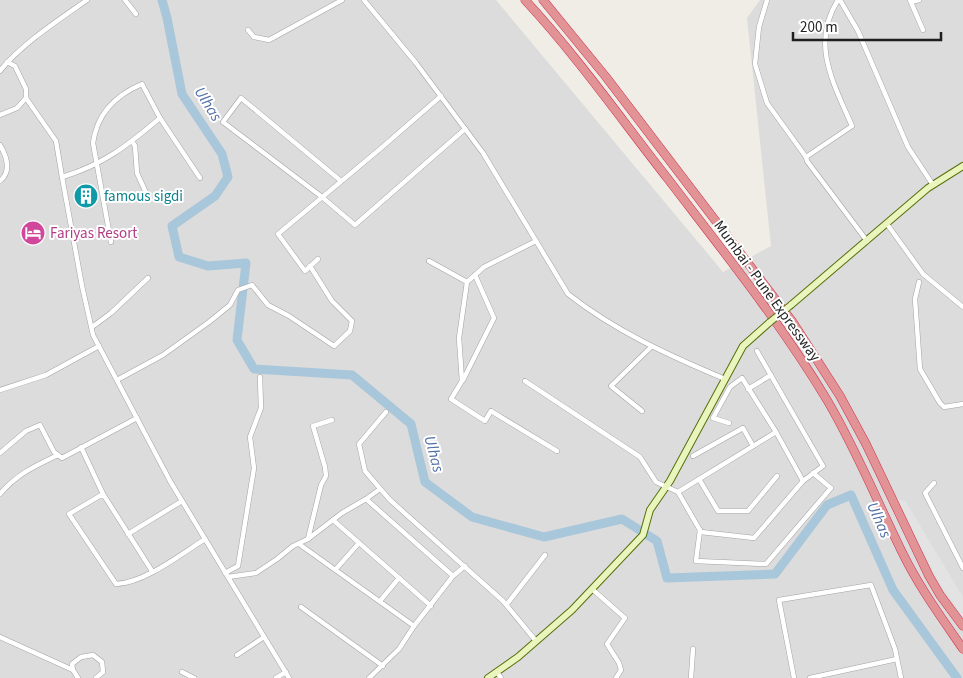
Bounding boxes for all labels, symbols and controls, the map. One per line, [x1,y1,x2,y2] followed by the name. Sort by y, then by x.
[793,10,940,42] scale bar
[800,17,838,38] text: 200 m
[189,82,227,126] water label: Ulhas
[73,183,99,209] building icon: famous sigdi
[104,186,183,207] place label: famous sigdi
[709,216,825,366] street label: Mumbai - Pune Expressway
[20,220,46,246] hotel icon: Fariyas Resort
[50,223,137,244] place label: Fariyas Resort
[419,433,450,475] water label: Ulhas
[861,499,897,542] water label: Ulhas

